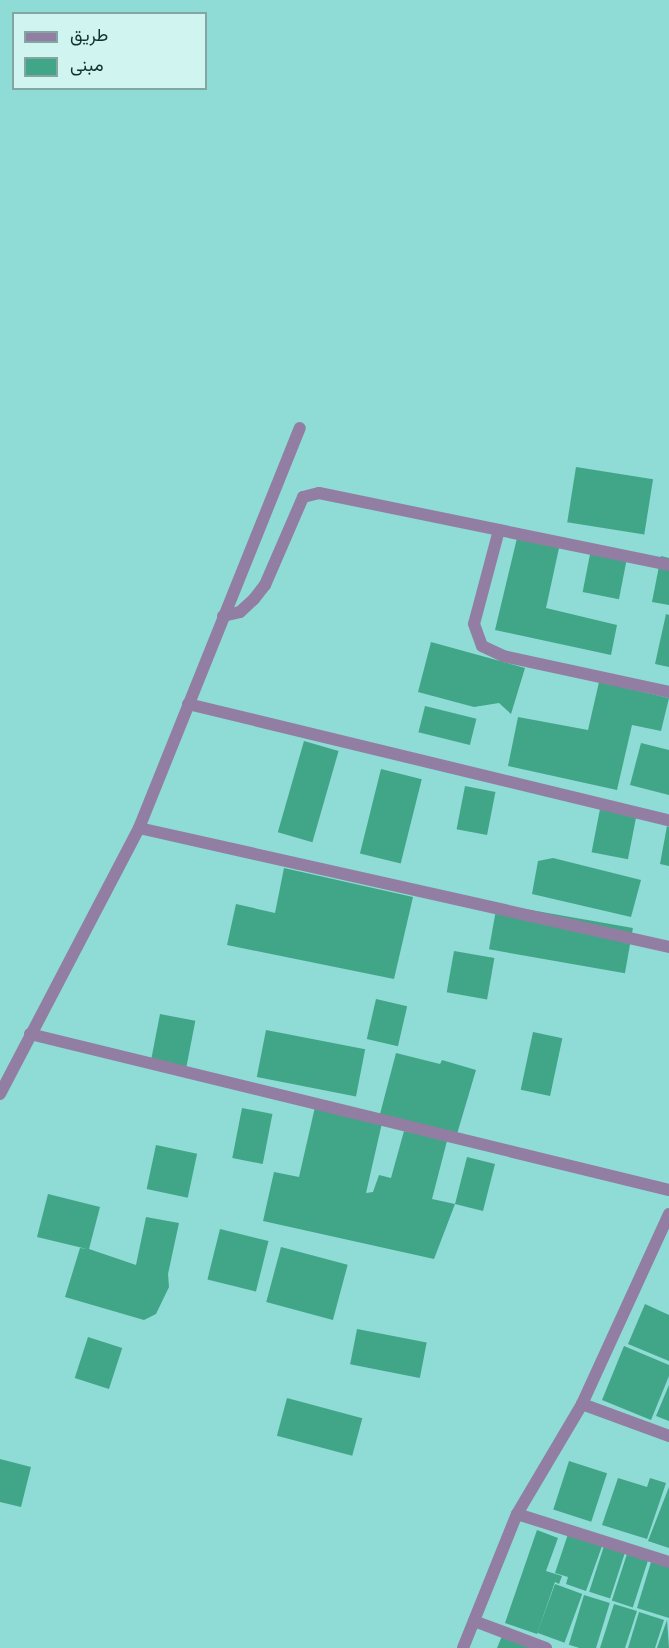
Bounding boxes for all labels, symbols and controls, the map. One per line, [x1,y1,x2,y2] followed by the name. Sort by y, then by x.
[12,12,207,90] legend
[70,23,108,45] text: طريق
[70,53,104,75] text: مبنى

